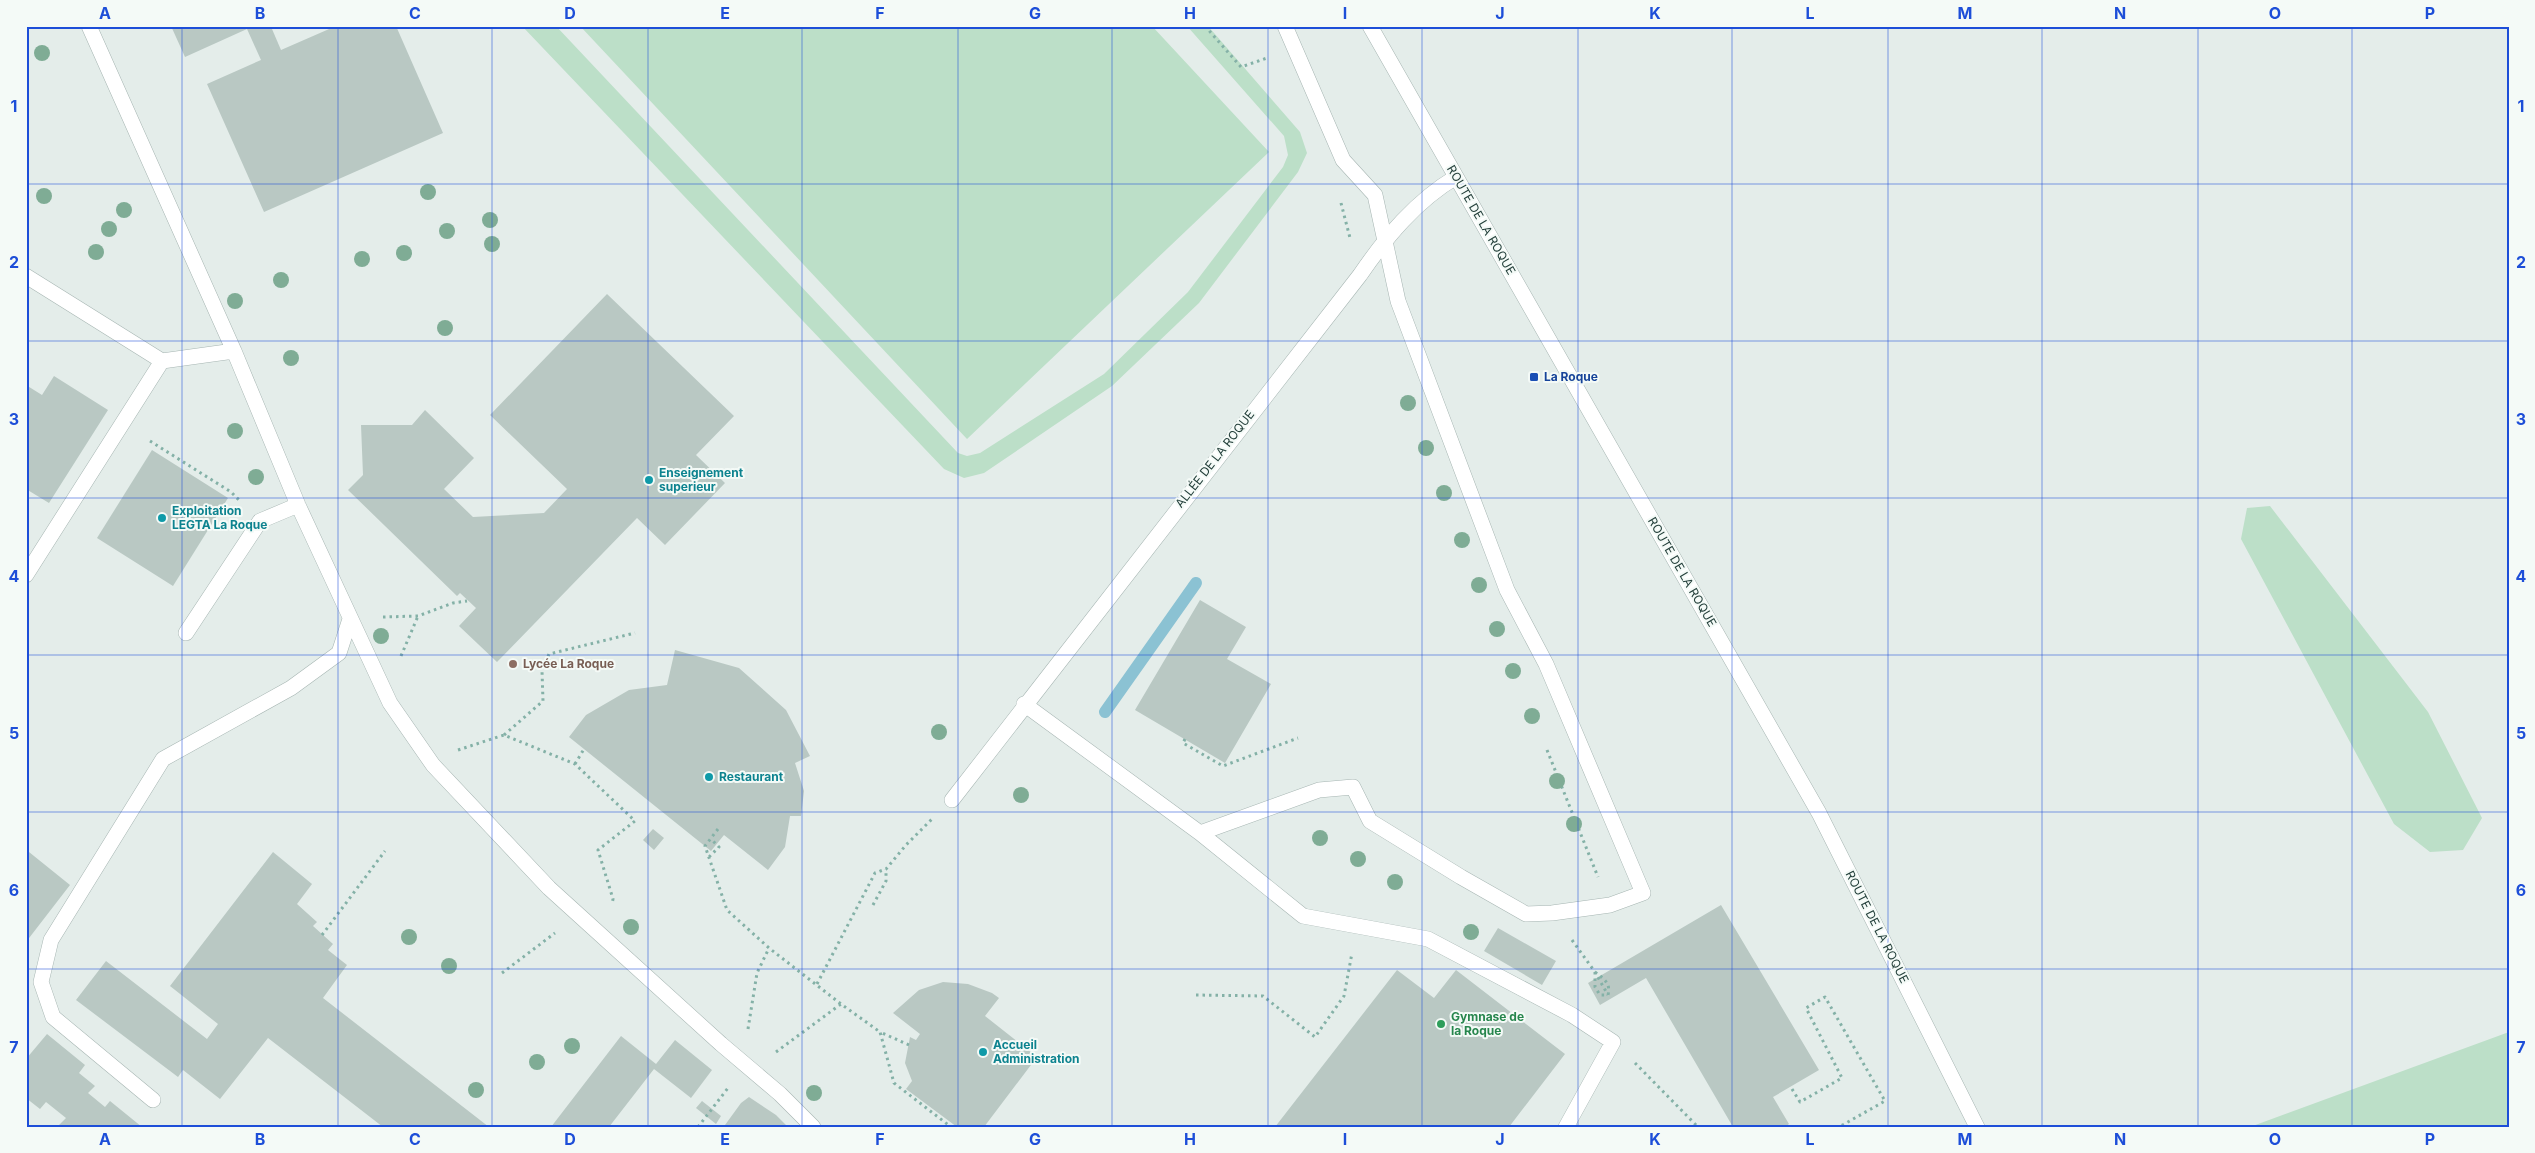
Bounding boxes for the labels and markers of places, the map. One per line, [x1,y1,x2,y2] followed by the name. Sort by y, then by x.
[1544,369,1598,384] place label: La Roque
[1528,371,1540,383] marker: La Roque
[659,465,744,494] place label: Enseignement superieur
[643,474,655,486] marker: Enseignement superieur
[172,503,267,532] place label: Exploitation LEGTA La Roque
[156,512,168,524] marker: Exploitation LEGTA La Roque
[523,656,614,671] place label: Lycée La Roque
[507,658,519,670] marker: Lycée La Roque
[719,769,784,784] place label: Restaurant
[703,771,715,783] marker: Restaurant
[1451,1009,1524,1038] place label: Gymnase de la Roque
[1435,1018,1447,1030] marker: Gymnase de la Roque
[993,1037,1079,1066] place label: Accueil Administration
[977,1046,989,1058] marker: Accueil Administration

